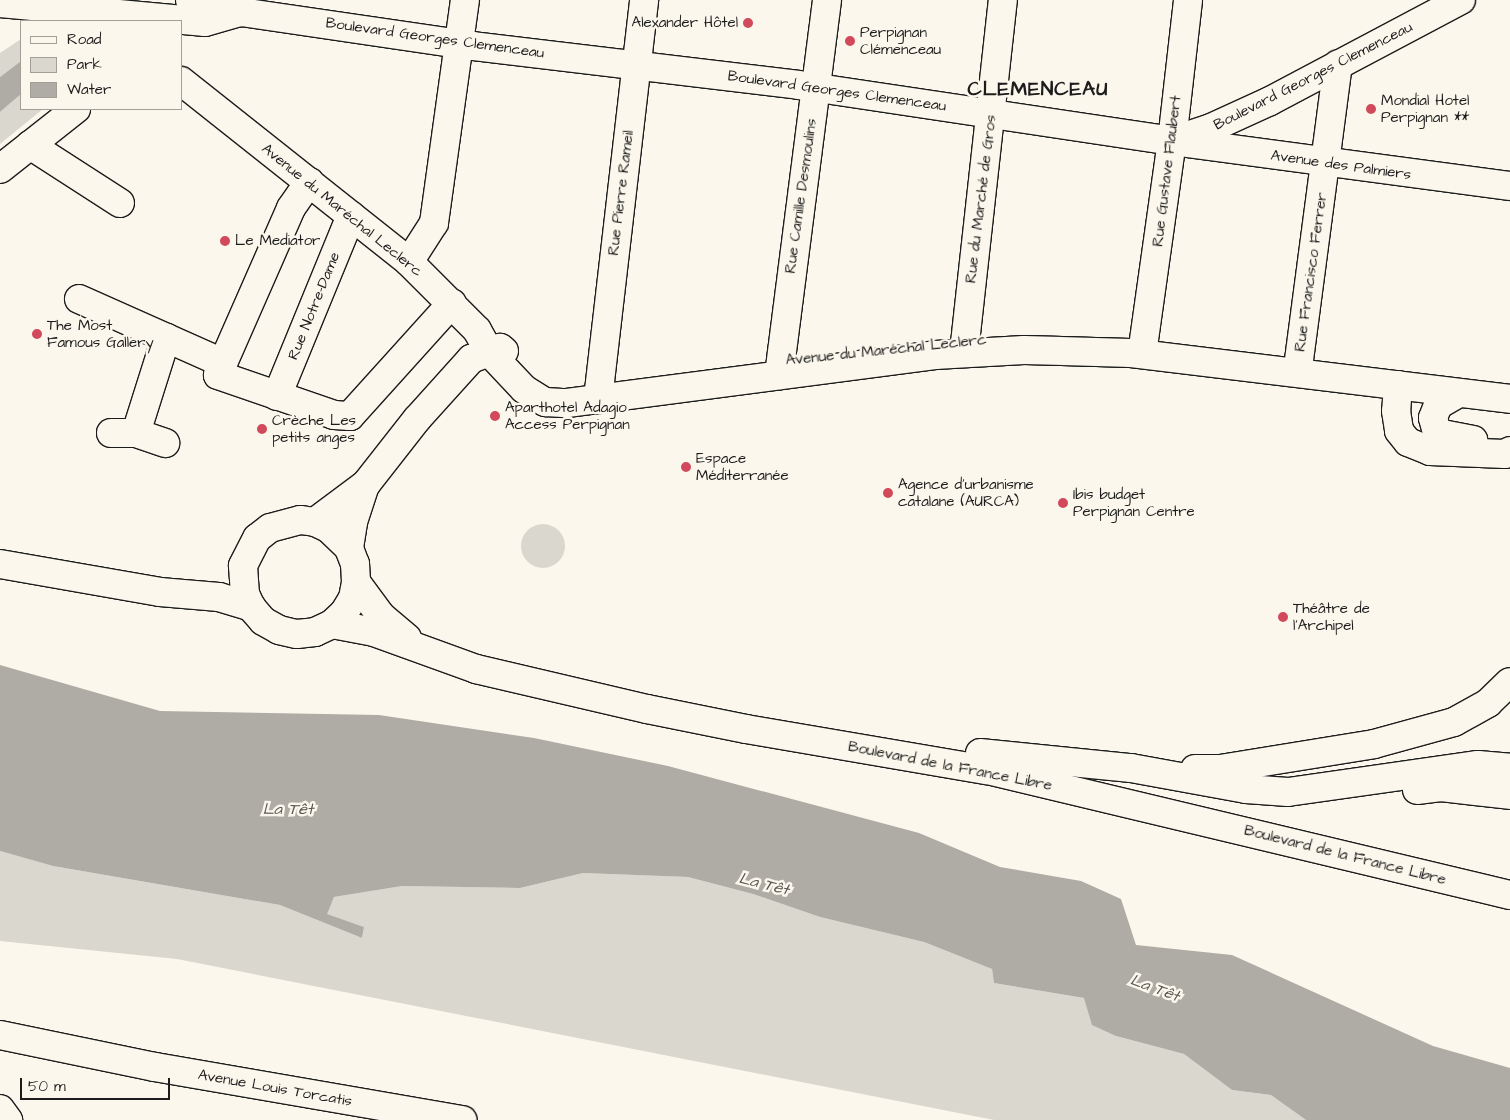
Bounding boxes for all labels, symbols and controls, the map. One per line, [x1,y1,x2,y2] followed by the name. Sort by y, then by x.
[325,14,545,62] street label: Boulevard Georges Clemenceau
[632,14,738,32] place label: Alexander Hôtel
[742,17,754,29] marker: Alexander Hôtel
[1211,18,1415,134] street label: Boulevard Georges Clemenceau
[20,20,182,110] legend
[860,23,941,58] place label: Perpignan Clémenceau
[67,29,101,50] text: Road
[844,35,856,47] marker: Perpignan Clémenceau
[67,54,102,75] text: Park
[727,67,947,115] street label: Boulevard Georges Clemenceau
[966,77,1110,101] district label: CLEMENCEAU
[67,79,111,100] text: Water
[1381,91,1469,126] place label: Mondial Hotel Perpignan **
[1149,94,1185,248] street label: Rue Gustave Flaubert
[1365,103,1377,115] marker: Mondial Hotel Perpignan **
[962,114,1000,284] street label: Rue du Marché de Gros
[781,117,821,275] street label: Rue Camille Desmoulins
[604,129,638,257] street label: Rue Pierre Rameil
[258,140,426,280] street label: Avenue du Maréchal Leclerc
[1270,146,1412,184] street label: Avenue des Palmiers
[1291,191,1331,353] street label: Rue Francisco Ferrer
[235,232,320,250] place label: Le Mediator
[219,235,231,247] marker: Le Mediator
[284,250,344,362] street label: Rue Notre-Dame
[47,316,154,351] place label: The Most Famous Gallery
[31,328,43,340] marker: The Most Famous Gallery
[785,331,987,369] street label: Avenue du Maréchal Leclerc
[505,398,630,433] place label: Aparthotel Adagio Access Perpignan
[489,410,501,422] marker: Aparthotel Adagio Access Perpignan
[272,411,356,446] place label: Crèche Les petits anges
[256,423,268,435] marker: Crèche Les petits anges
[696,449,789,484] place label: Espace Méditerranée
[680,461,692,473] marker: Espace Méditerranée
[898,475,1034,510] place label: Agence d'urbanisme catalane (AURCA)
[1073,485,1195,520] place label: Ibis budget Perpignan Centre
[882,487,894,499] marker: Agence d'urbanisme catalane (AURCA)
[1057,497,1069,509] marker: Ibis budget Perpignan Centre
[1293,599,1370,634] place label: Théâtre de l'Archipel
[1277,611,1289,623] marker: Théâtre de l'Archipel
[847,737,1053,795] street label: Boulevard de la France Libre
[263,799,313,819] water label: La Têt
[1242,821,1448,889] street label: Boulevard de la France Libre
[737,869,791,899] water label: La Têt
[1128,970,1182,1006] water label: La Têt
[197,1066,353,1110] street label: Avenue Louis Torcatis
[22,1068,172,1100] scale bar
[28,1076,66,1097] text: 50 m

